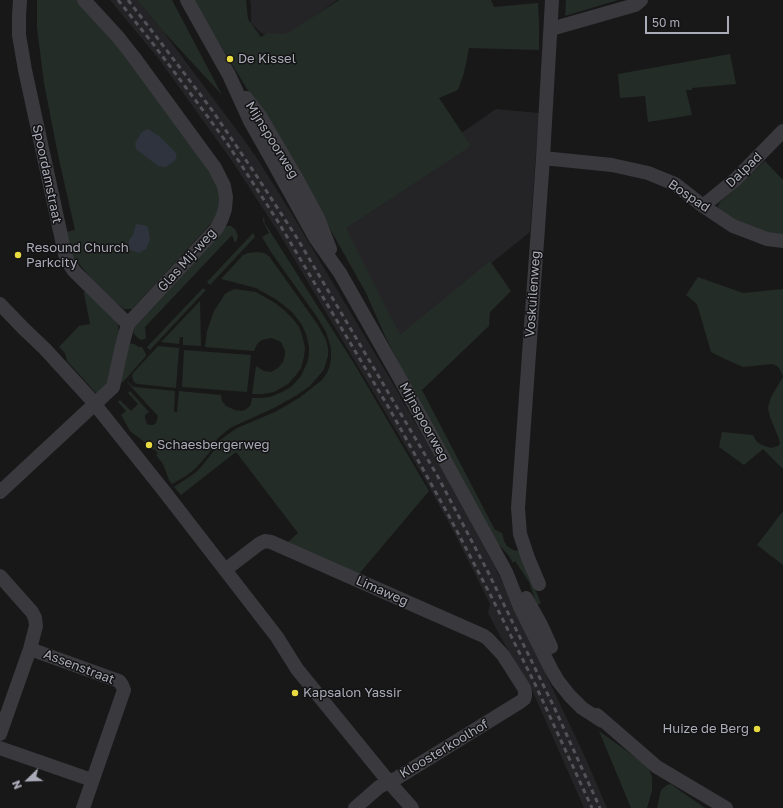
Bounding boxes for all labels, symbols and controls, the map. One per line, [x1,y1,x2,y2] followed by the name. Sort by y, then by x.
[647,8,731,34] scale bar
[652,15,680,30] text: 50 m
[238,51,296,67] place label: De Kissel
[225,54,235,64] marker: De Kissel
[242,99,302,181] street label: Mijnspoorweg
[29,123,65,225] street label: Spoordamstraat
[723,149,765,191] street label: Dalpad
[665,176,713,216] street label: Bospad
[155,225,219,295] street label: Glas Mij-weg
[26,240,129,271] place label: Resound Church Parkcity
[13,250,23,260] marker: Resound Church Parkcity
[522,250,544,338] street label: Voskuilenweg
[396,380,452,464] street label: Mijnspoorweg
[157,437,269,453] place label: Schaesbergerweg
[144,440,154,450] marker: Schaesbergerweg
[353,573,411,609] street label: Limaweg
[41,646,117,688] street label: Assenstraat
[303,685,401,701] place label: Kapsalon Yassir
[290,688,300,698] marker: Kapsalon Yassir
[397,716,491,782] street label: Kloosterkoolhof
[662,721,749,737] place label: Huize de Berg
[752,724,762,734] marker: Huize de Berg
[8,760,48,800] north arrow
[9,778,24,791] text: N

